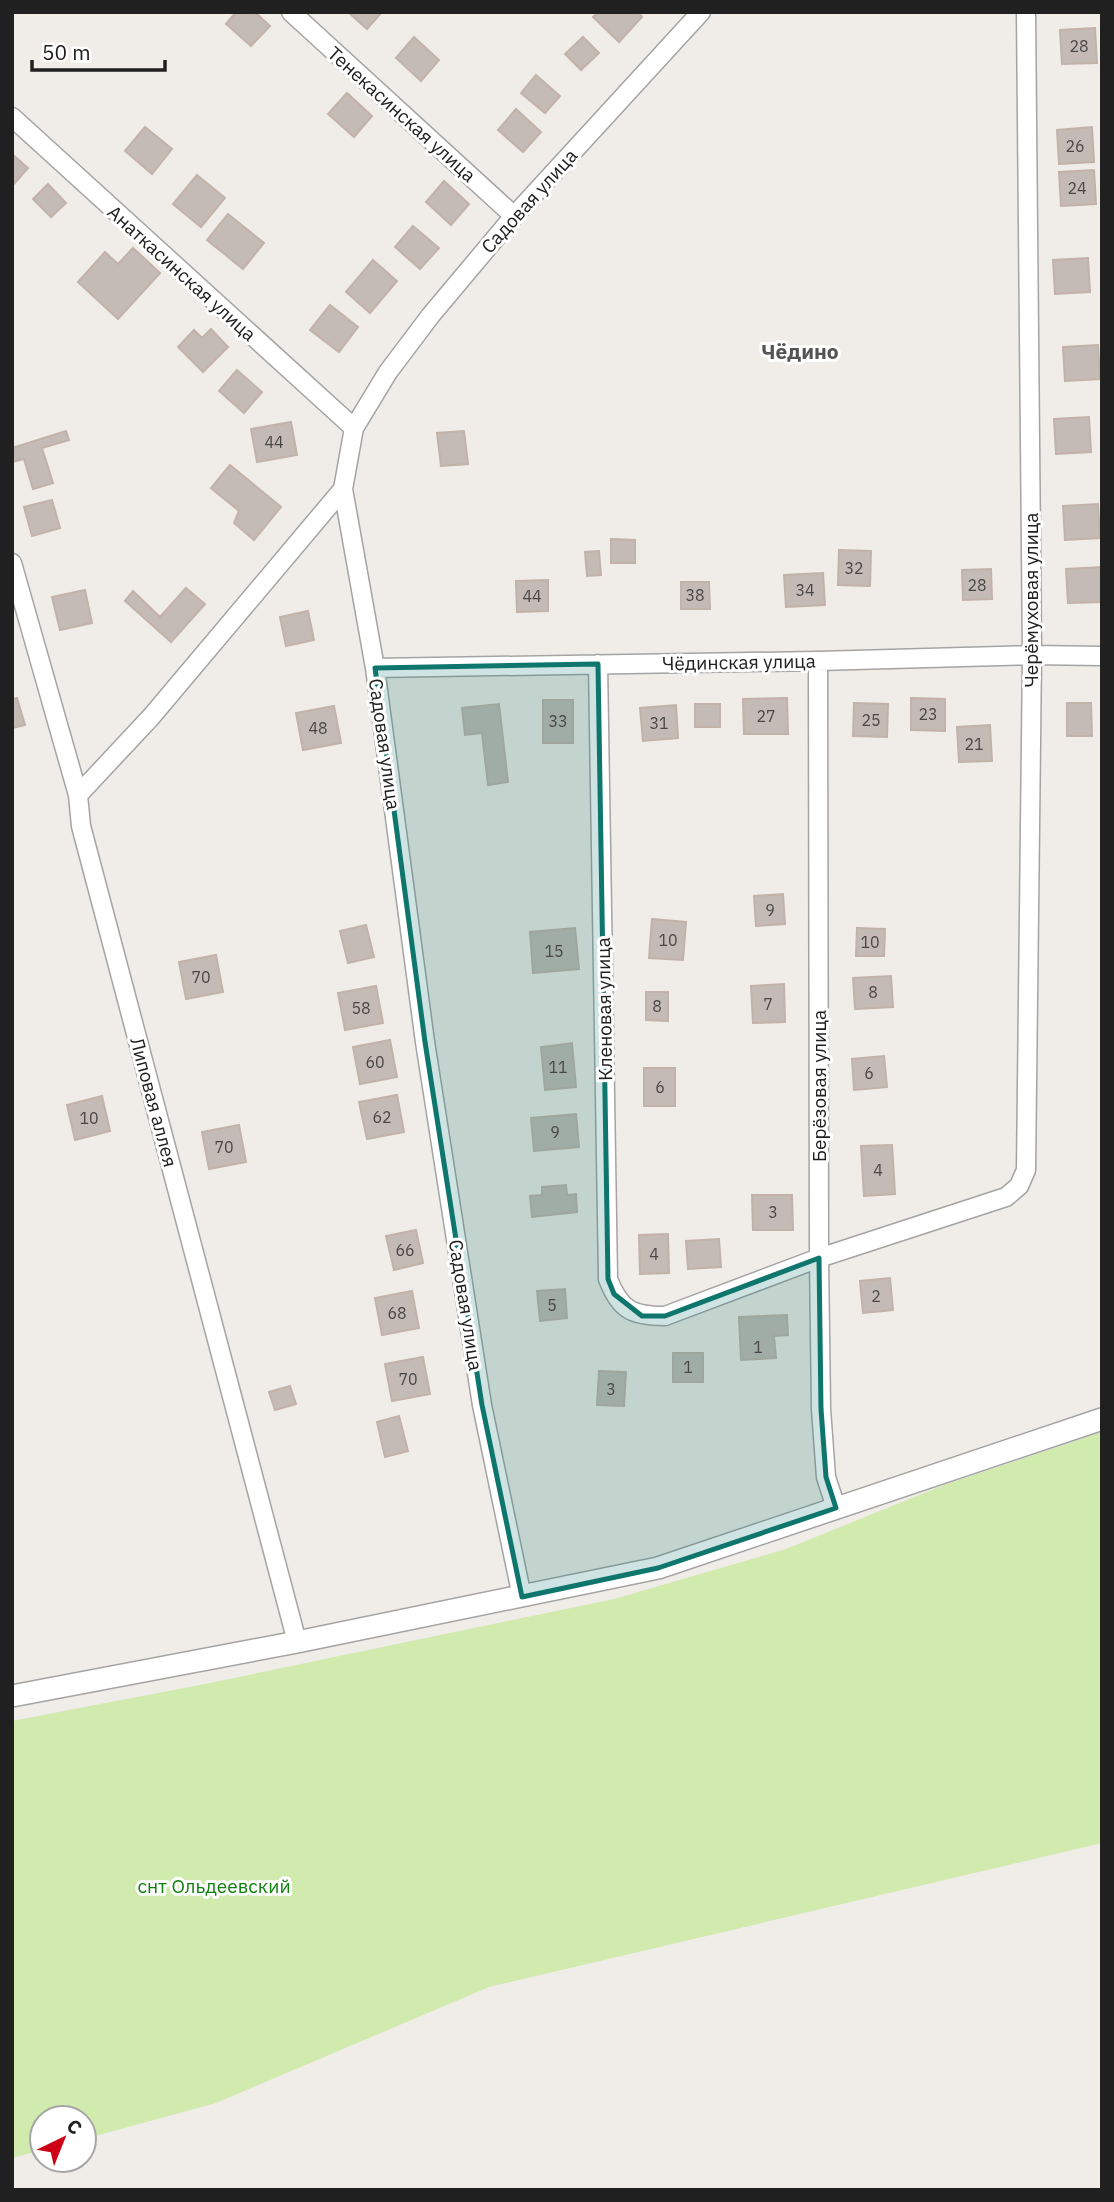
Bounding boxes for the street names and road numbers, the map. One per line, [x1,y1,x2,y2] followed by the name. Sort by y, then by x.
[323,41,481,187] street label: Тенекасинская улица
[476,144,582,258] street label: Садовая улица
[103,200,261,346] street label: Анаткасинская улица
[1019,513,1043,687] street label: Черёмуховая улица
[662,649,816,675] street label: Чёдинская улица
[364,677,406,811] street label: Садовая улица
[591,937,617,1081] street label: Кленовая улица
[807,1010,831,1162] street label: Берёзовая улица
[125,1034,183,1170] street label: Липовая аллея
[444,1238,488,1372] street label: Садовая улица

